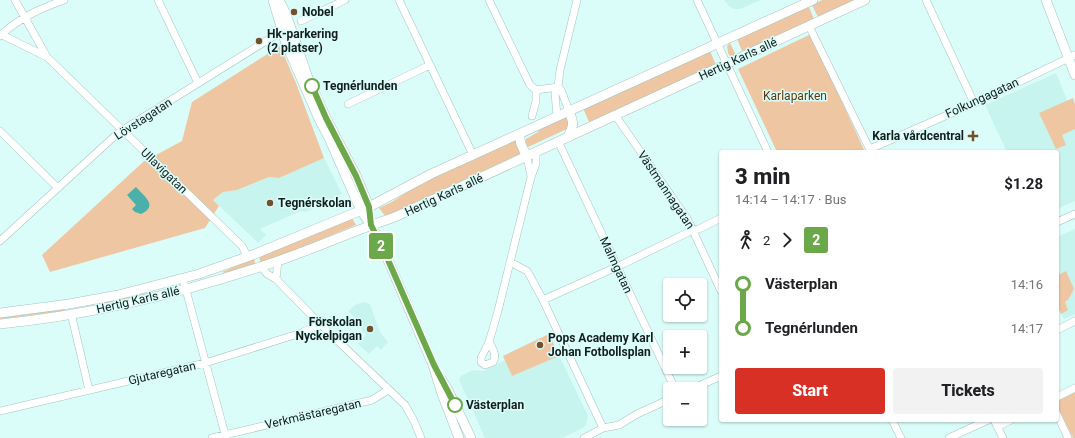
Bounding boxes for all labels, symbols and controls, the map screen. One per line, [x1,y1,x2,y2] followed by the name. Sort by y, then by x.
[302,5,334,19] place label: Nobel
[289,7,299,17] marker: Nobel
[267,27,338,55] place label: Hk-parkering (2 platser)
[697,35,779,83] street label: Hertig Karls allé
[254,36,264,46] marker: Hk-parkering (2 platser)
[943,75,1021,121] street label: Folkungagatan
[304,78,320,94] marker: Tegnérlunden
[323,79,398,93] place label: Tegnérlunden
[763,89,827,103] park label: Karlaparken
[111,95,175,143] street label: Lövstagatan
[872,129,964,143] place label: Karla vårdcentral
[967,130,979,142] marker: Karla vårdcentral
[138,145,190,197] street label: Ullavigatan
[635,148,697,232] street label: Västmannagatan
[735,164,790,189] text: 3 min
[403,171,485,219] street label: Hertig Karls allé
[1004,175,1043,193] text: $1.28
[735,192,847,207] text: 14:14 – 14:17 · Bus
[278,196,352,210] place label: Tegnérskolan
[265,198,275,208] marker: Tegnérskolan
[735,229,757,251] icon: walk
[776,229,798,251] icon: forward
[812,232,820,248] text: 2
[368,233,394,259] line badge: 2
[763,233,770,248] text: 2
[597,234,635,296] street label: Malmgatan
[377,238,385,254] text: 2
[765,275,838,293] text: Västerplan
[1011,277,1043,292] text: 14:16
[663,278,707,426] map controls
[663,278,707,322] button: locate
[95,284,181,316] street label: Hertig Karls allé
[295,315,362,343] place label: Förskolan Nyckelpigan
[765,319,858,337] text: Tegnérlunden
[1011,321,1043,336] text: 14:17
[365,324,375,334] marker: Förskolan Nyckelpigan
[663,330,707,374] button: +
[548,331,653,359] place label: Pops Academy Karl Johan Fotbollsplan
[535,340,545,350] marker: Pops Academy Karl Johan Fotbollsplan
[127,358,197,388] street label: Gjutaregatan
[735,368,885,414] button: Start
[893,368,1043,414] button: Tickets
[663,382,707,426] button: −
[264,396,362,432] street label: Verkmästaregatan
[447,397,463,413] marker: Västerplan
[466,398,524,412] place label: Västerplan

